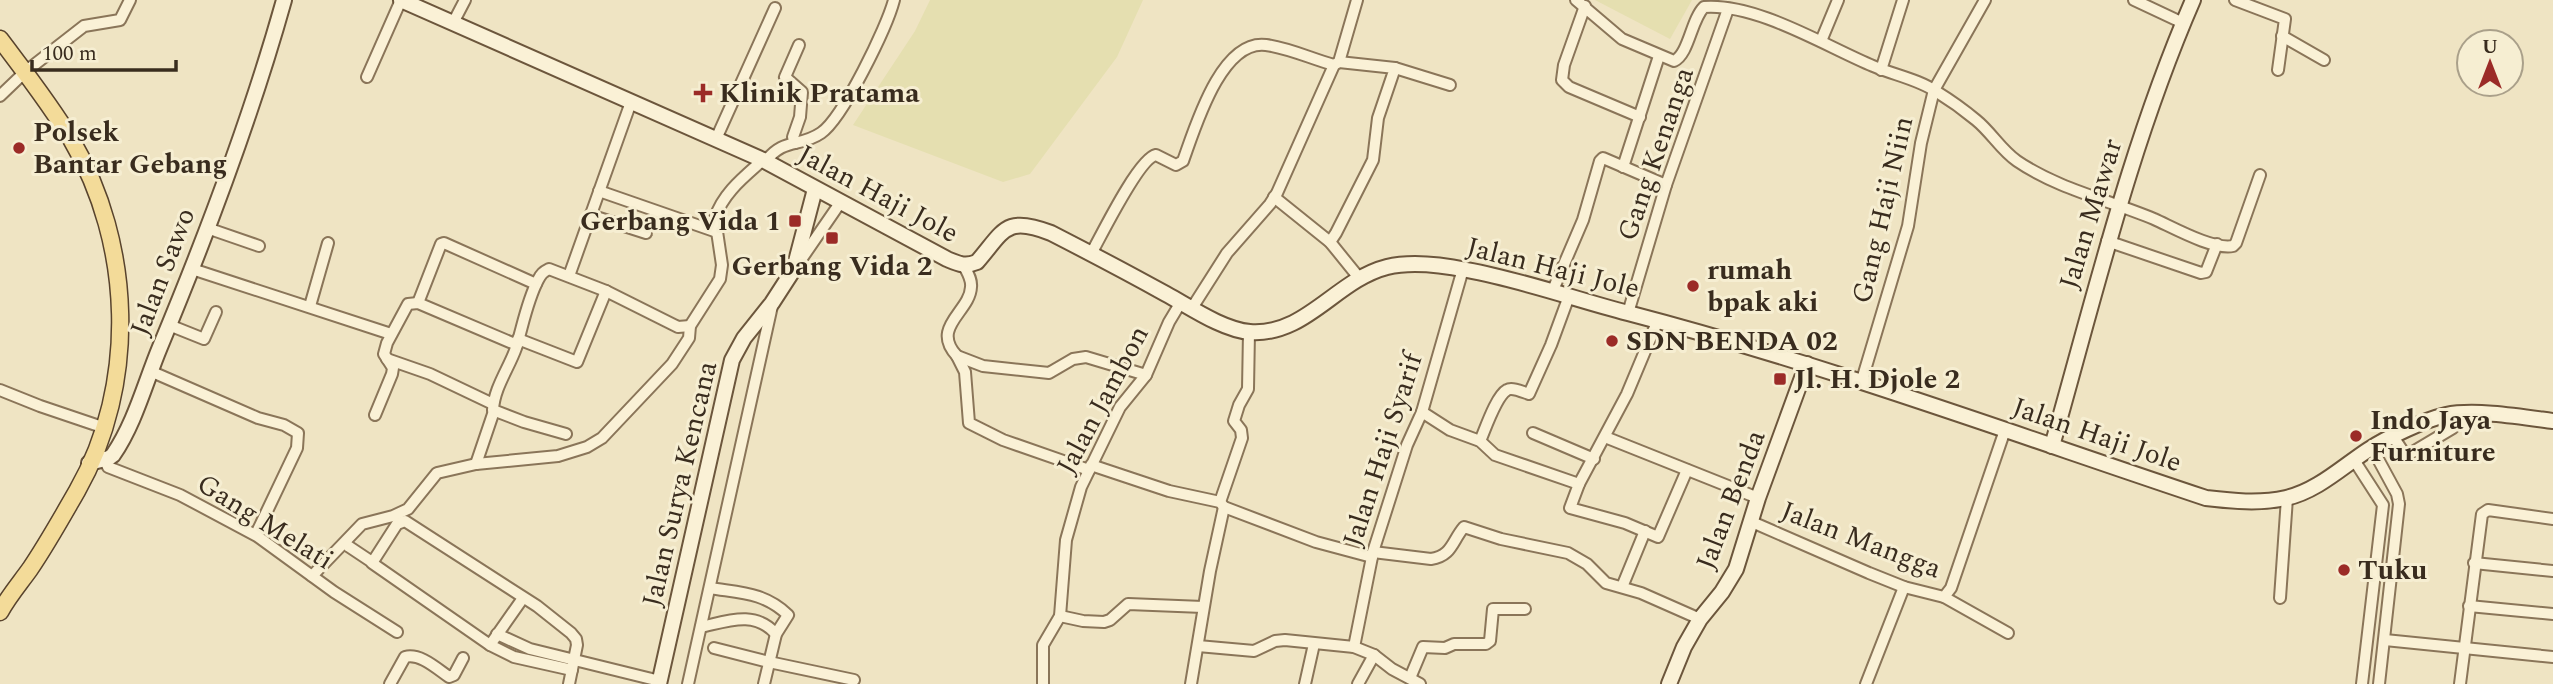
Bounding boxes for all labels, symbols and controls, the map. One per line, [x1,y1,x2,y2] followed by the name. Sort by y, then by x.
[32,28,175,72] scale bar
[2455,28,2525,98] north arrow
[2482,33,2498,62] text: U
[42,38,97,70] text: 100 m
[1606,61,1706,247] street label: Gang Kenanga
[719,72,920,115] place label: Klinik Pratama
[693,83,713,103] marker: Klinik Pratama
[33,111,227,186] place label: Polsek Bantar Gebang
[1841,112,1925,308] street label: Gang Haji Niin
[790,133,966,255] street label: Jalan Haji Jole
[2048,133,2134,295] street label: Jalan Mawar
[11,140,27,156] marker: Polsek Bantar Gebang
[580,200,781,243] place label: Gerbang Vida 1
[119,202,207,342] street label: Jalan Sawo
[787,213,803,229] marker: Gerbang Vida 1
[1462,226,1644,310] street label: Jalan Haji Jole
[824,230,840,246] marker: Gerbang Vida 2
[731,245,933,288] place label: Gerbang Vida 2
[1707,249,1818,324] place label: rumah bpak aki
[1685,278,1701,294] marker: rumah bpak aki
[1046,318,1160,482] street label: Jalan Jambon
[1626,320,1838,363] place label: SDN BENDA 02
[1604,333,1620,349] marker: SDN BENDA 02
[1331,345,1435,553] street label: Jalan Haji Syarif
[631,357,729,611] street label: Jalan Surya Kencana
[1794,358,1960,401] place label: Jl. H. Djole 2
[1772,371,1788,387] marker: Jl. H. Djole 2
[2006,386,2188,484] street label: Jalan Haji Jole
[2370,399,2496,474] place label: Indo Jaya Furniture
[1685,424,1777,576] street label: Jalan Benda
[2348,428,2364,444] marker: Indo Jaya Furniture
[188,463,342,581] street label: Gang Melati
[1774,490,1948,590] street label: Jalan Mangga
[2358,549,2428,592] place label: Tuku
[2336,562,2352,578] marker: Tuku

